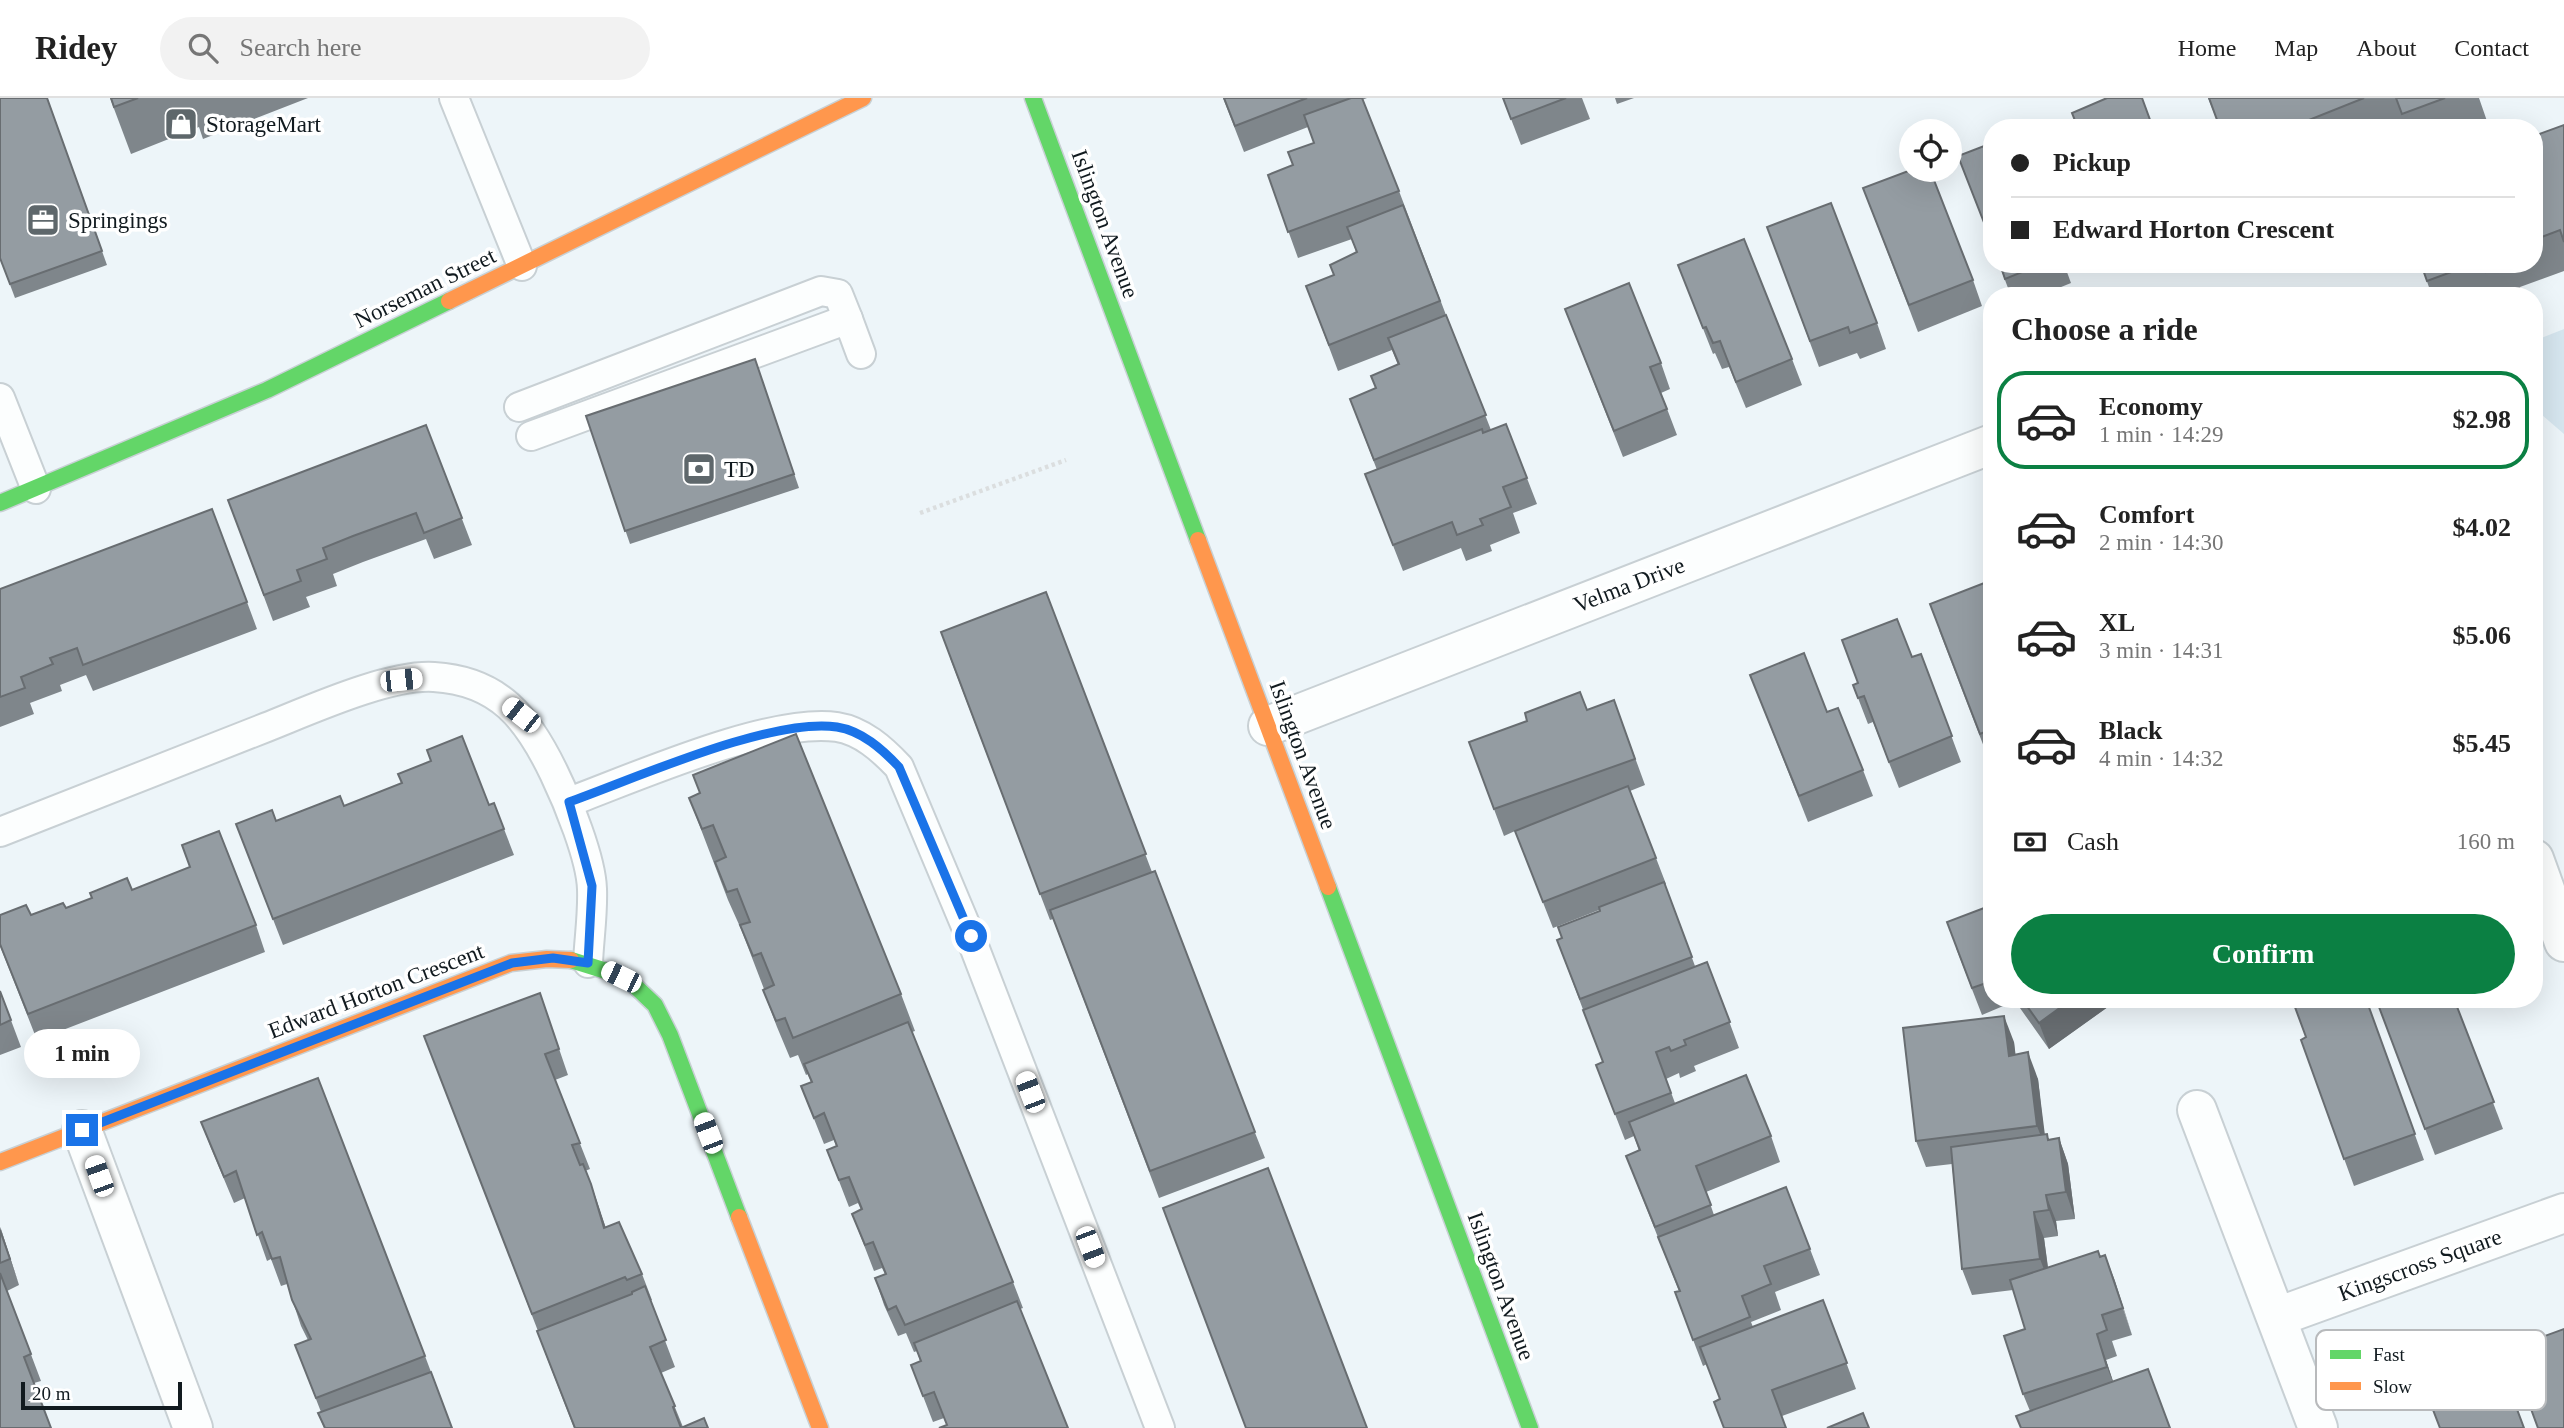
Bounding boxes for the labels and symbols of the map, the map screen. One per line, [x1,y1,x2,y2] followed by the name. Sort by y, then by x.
[162,105,200,143] shop icon: StorageMart
[206,112,322,137] place label: StorageMart
[1067,146,1143,302] street label: Islington Avenue
[24,201,62,239] office icon: Springings
[68,208,168,233] place label: Springings
[350,243,500,333] street label: Norseman Street
[680,450,718,488] bank icon: TD
[724,457,755,482] place label: TD
[1570,552,1688,618] street label: Velma Drive
[380,667,423,693] car
[1265,677,1341,833] street label: Islington Avenue
[498,694,545,736] car
[955,920,987,952] route start
[265,938,488,1044] street label: Edward Horton Crescent
[598,958,645,996] car
[24,1028,140,1077] callout: 1 min
[1013,1069,1048,1115] car
[691,1110,726,1156] car
[66,1114,98,1146] route end
[82,1153,117,1199] car
[1463,1208,1539,1364] street label: Islington Avenue
[1073,1224,1108,1270] car
[2335,1224,2505,1306] street label: Kingscross Square
[2316,1330,2546,1410] legend
[2373,1344,2405,1365] text: Fast
[2373,1376,2412,1397] text: Slow
[21,1379,182,1411] scale bar

